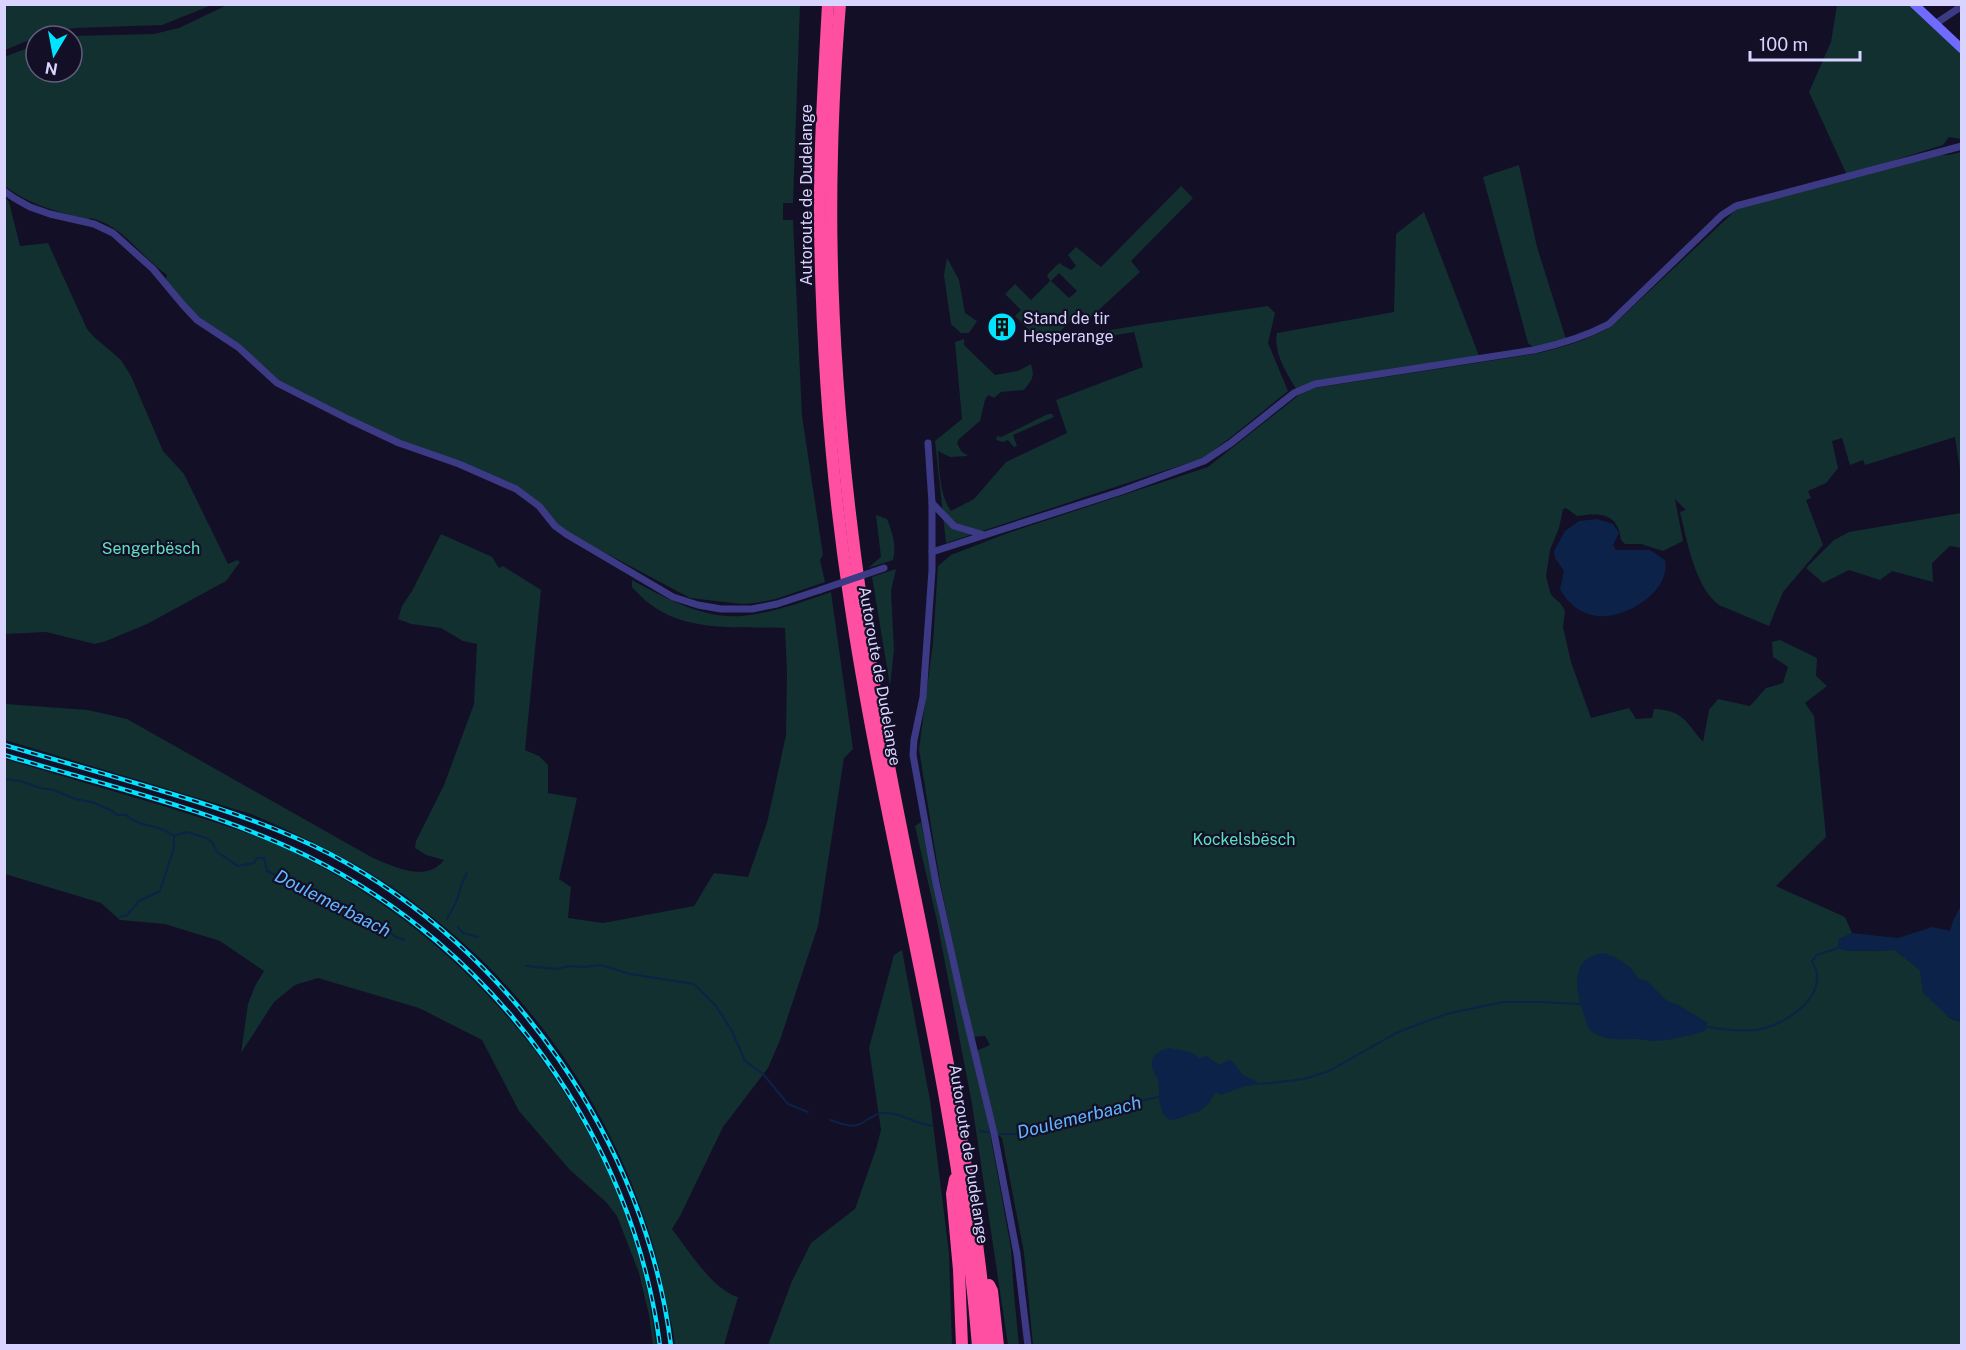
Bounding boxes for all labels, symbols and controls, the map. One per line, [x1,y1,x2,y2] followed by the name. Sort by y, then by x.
[24,24,84,84] north arrow
[1750,24,1860,62] scale bar
[1759,34,1808,55] text: 100 m
[44,58,59,79] text: N
[797,104,816,286] street label: Autoroute de Dudelange
[1023,309,1114,346] place label: Stand de tir Hesperange
[986,311,1018,343] building icon: Stand de tir Hesperange
[102,539,200,558] park label: Sengerbësch
[855,585,905,767] street label: Autoroute de Dudelange
[1193,830,1295,849] park label: Kockelsbësch
[272,865,394,941] water label: Doulemerbaach
[945,1063,993,1245] street label: Autoroute de Dudelange
[1015,1091,1143,1143] water label: Doulemerbaach

